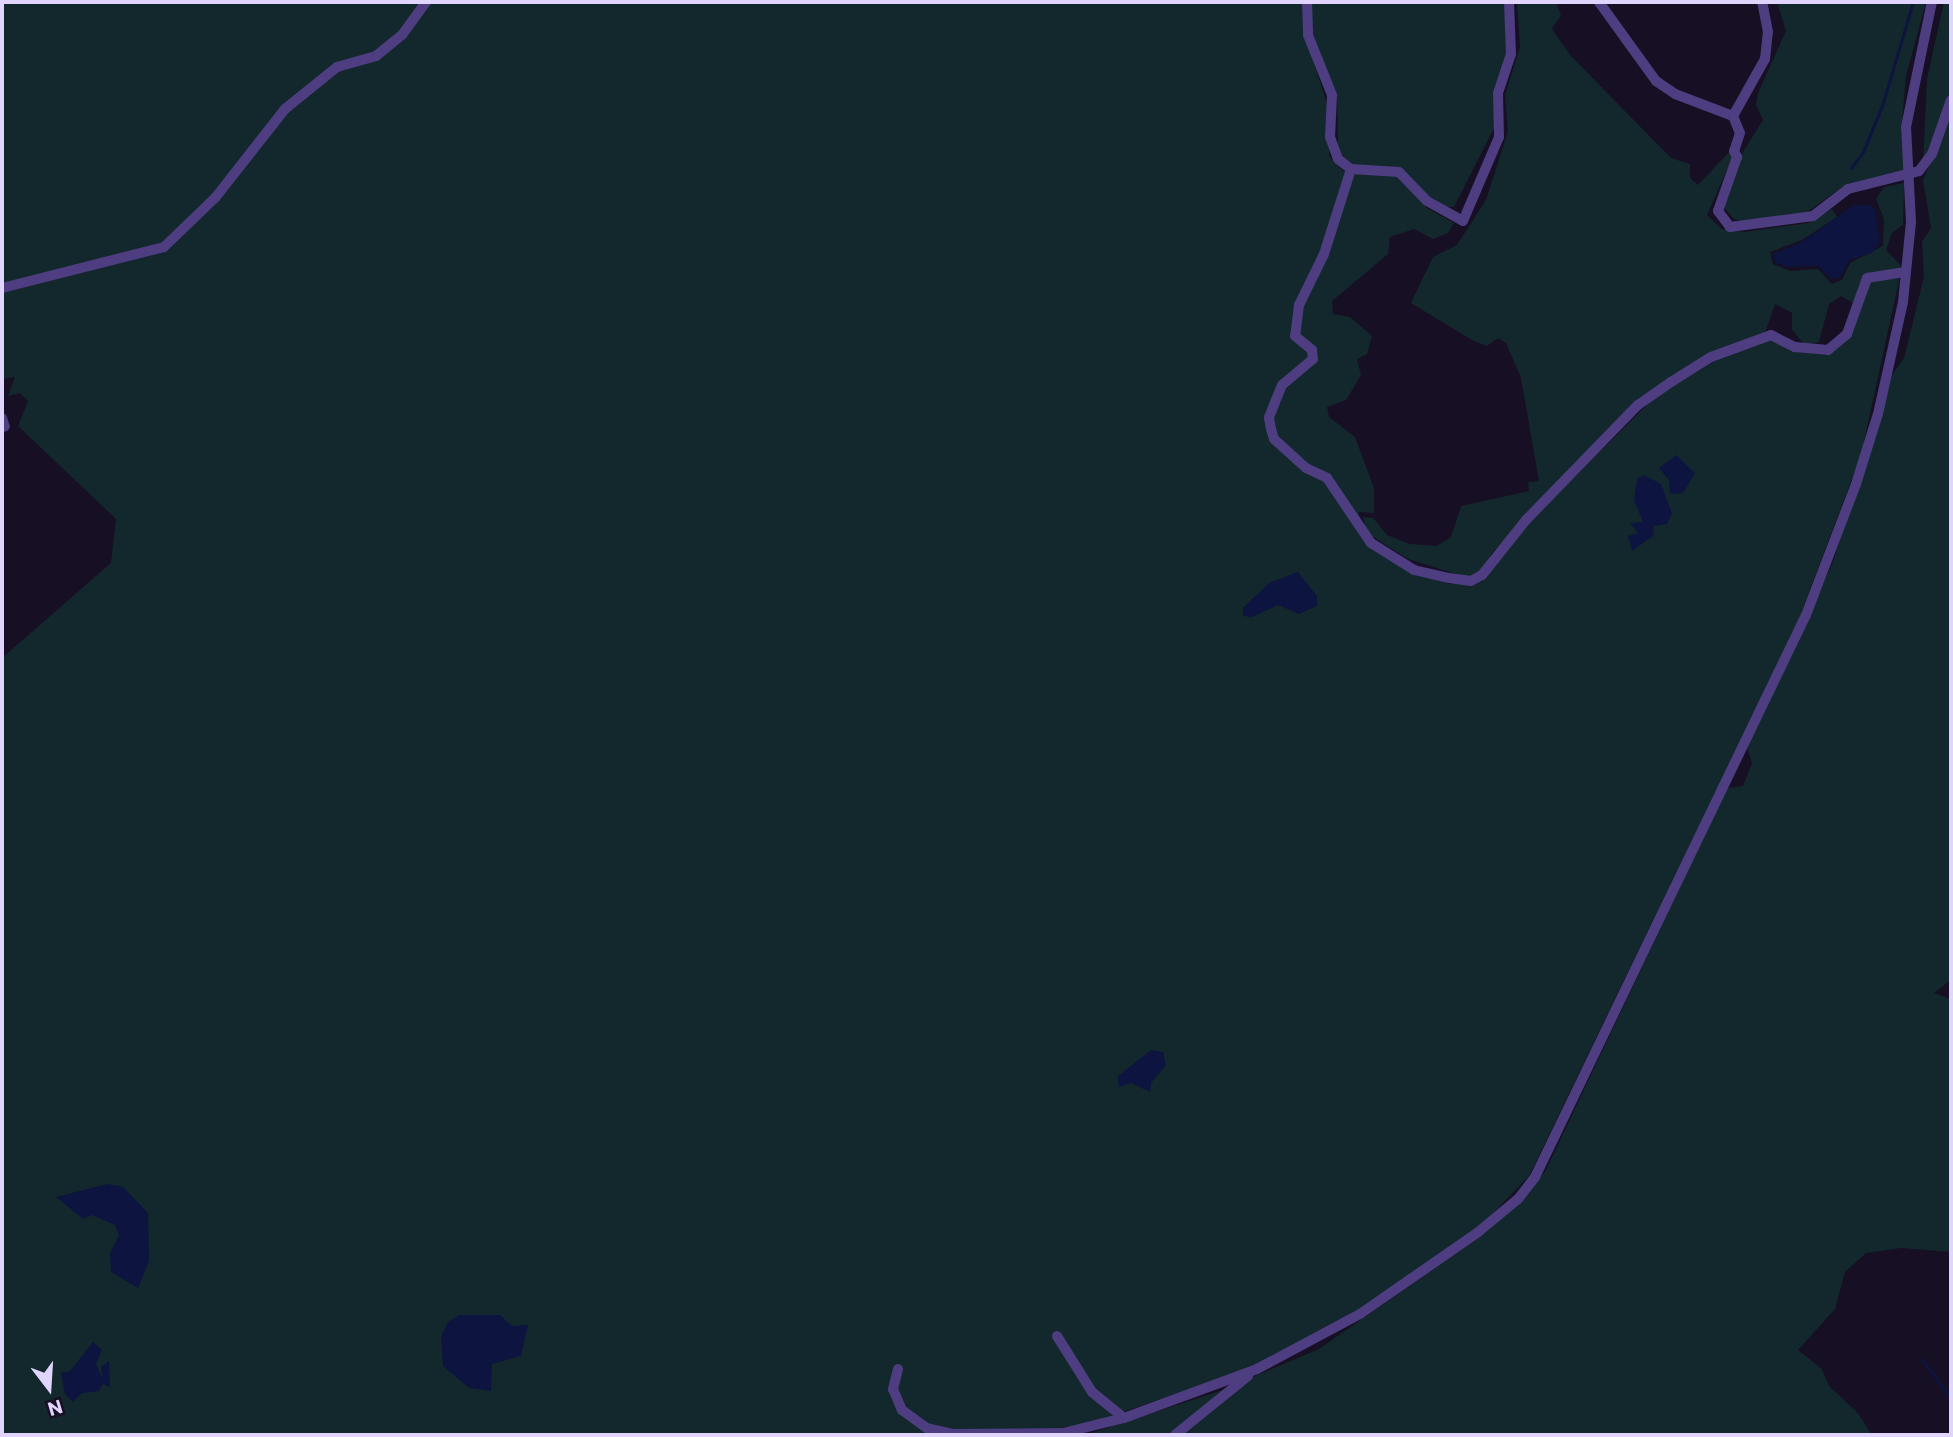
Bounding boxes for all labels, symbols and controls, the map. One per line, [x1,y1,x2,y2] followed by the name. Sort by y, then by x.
[14,1353,84,1423] north arrow
[45,1395,65,1422] text: N

